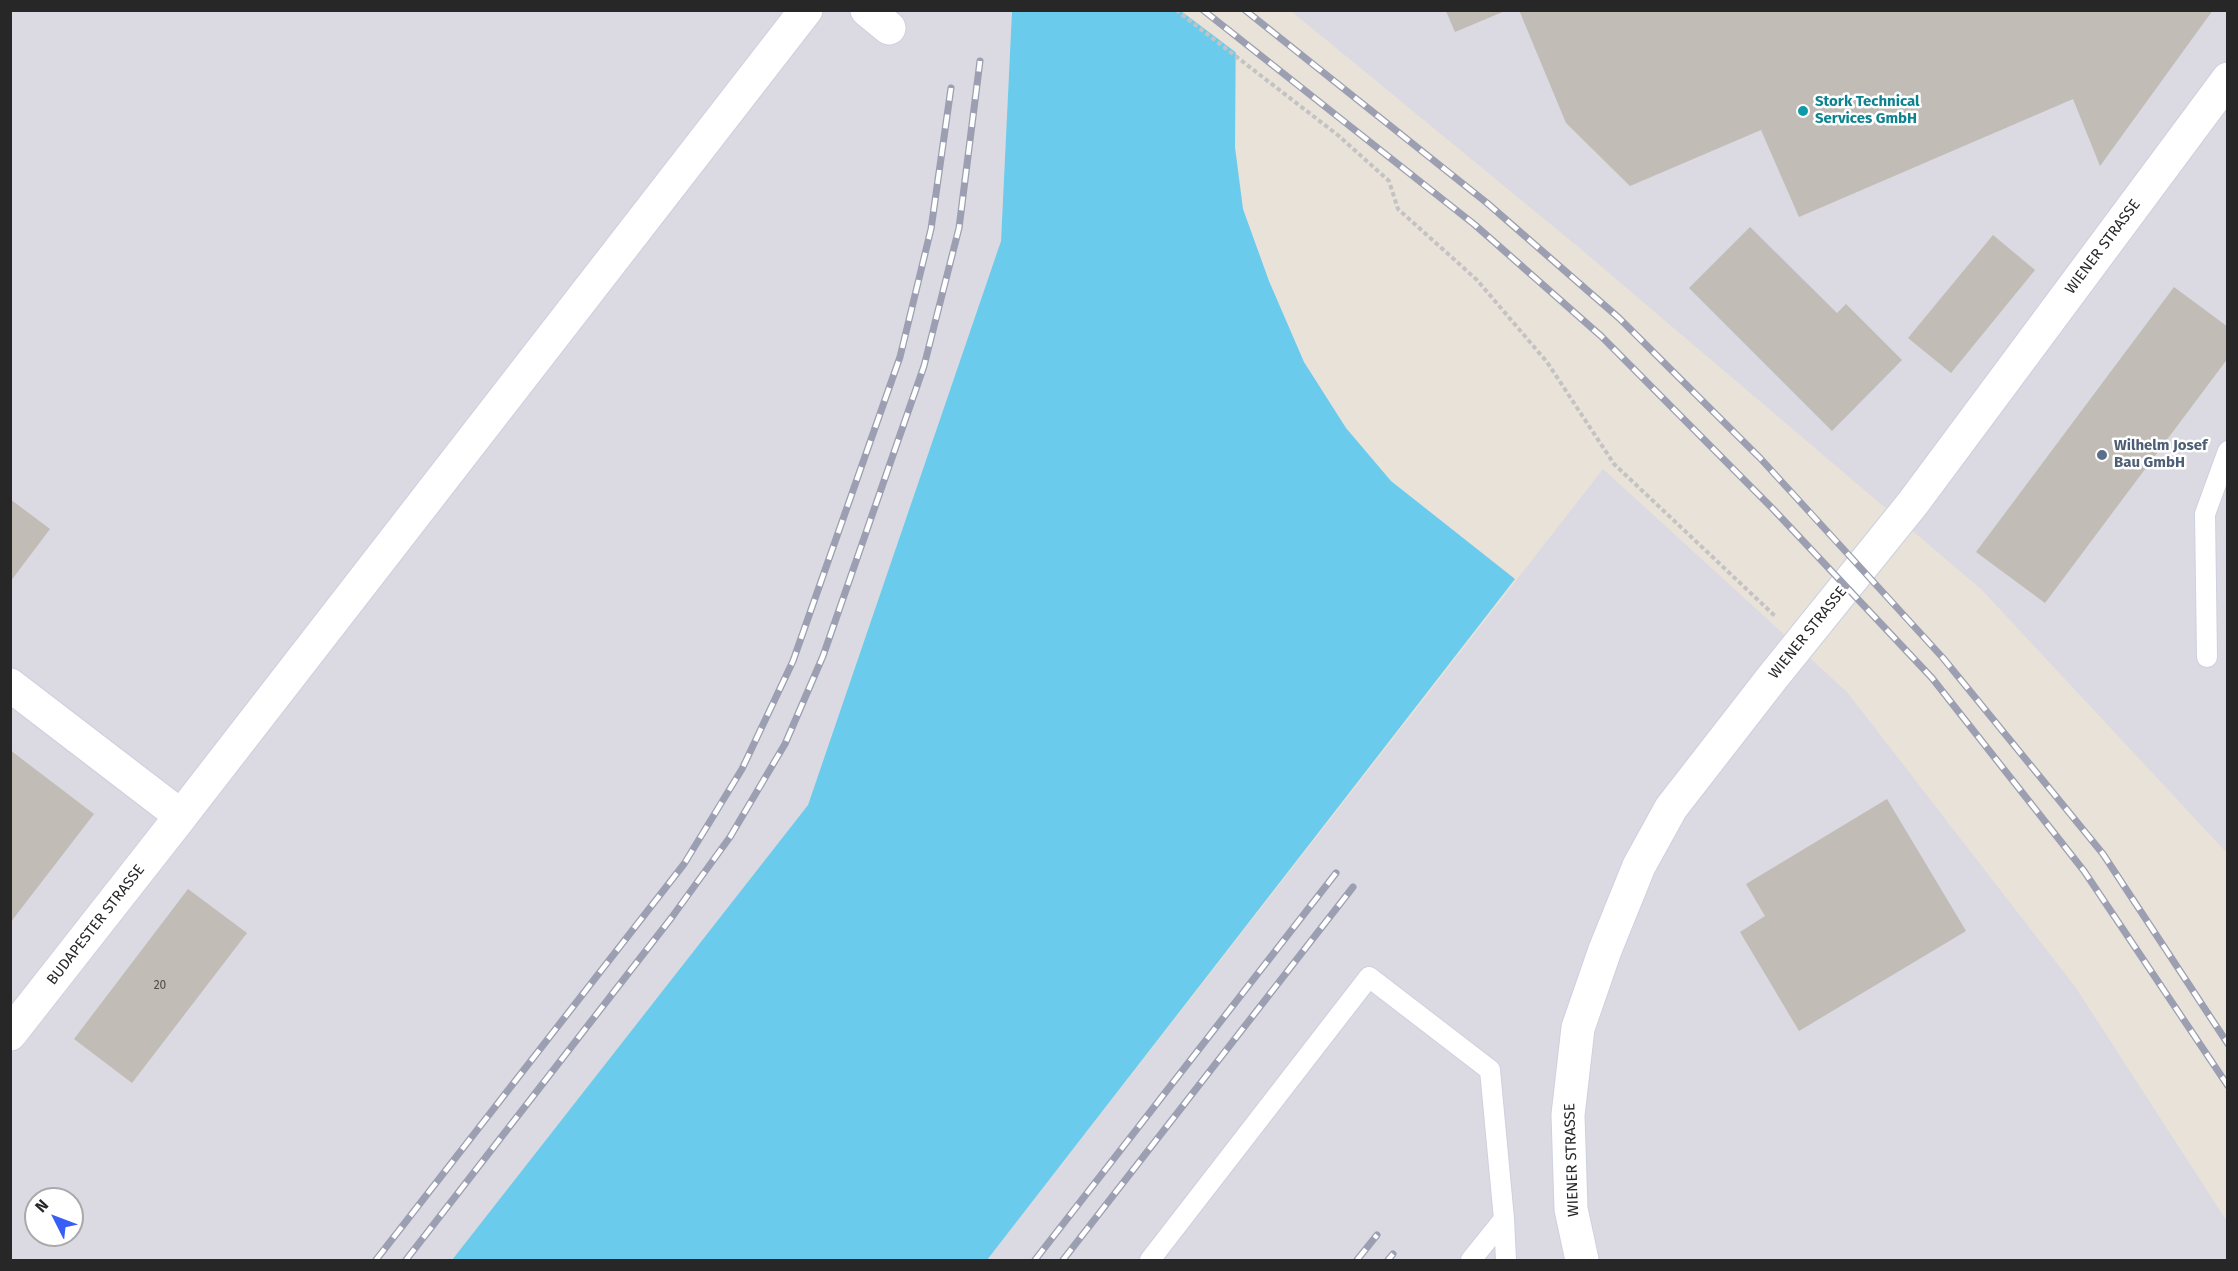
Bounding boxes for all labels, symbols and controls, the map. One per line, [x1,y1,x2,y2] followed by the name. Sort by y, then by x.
[1815,93,1920,128] place label: Stork Technical Services GmbH
[1796,104,1810,118] marker: Stork Technical Services GmbH
[2062,196,2144,298] street label: WIENER STRASSE
[2114,437,2207,472] place label: Wilhelm Josef Bau GmbH
[2095,448,2109,462] marker: Wilhelm Josef Bau GmbH
[1765,583,1851,683] street label: WIENER STRASSE
[43,861,149,989] street label: BUDAPESTER STRASSE
[154,979,166,993] house number: 20
[1561,1103,1583,1217] street label: WIENER STRASSE
[24,1187,84,1247] north arrow
[31,1196,52,1216] text: N

